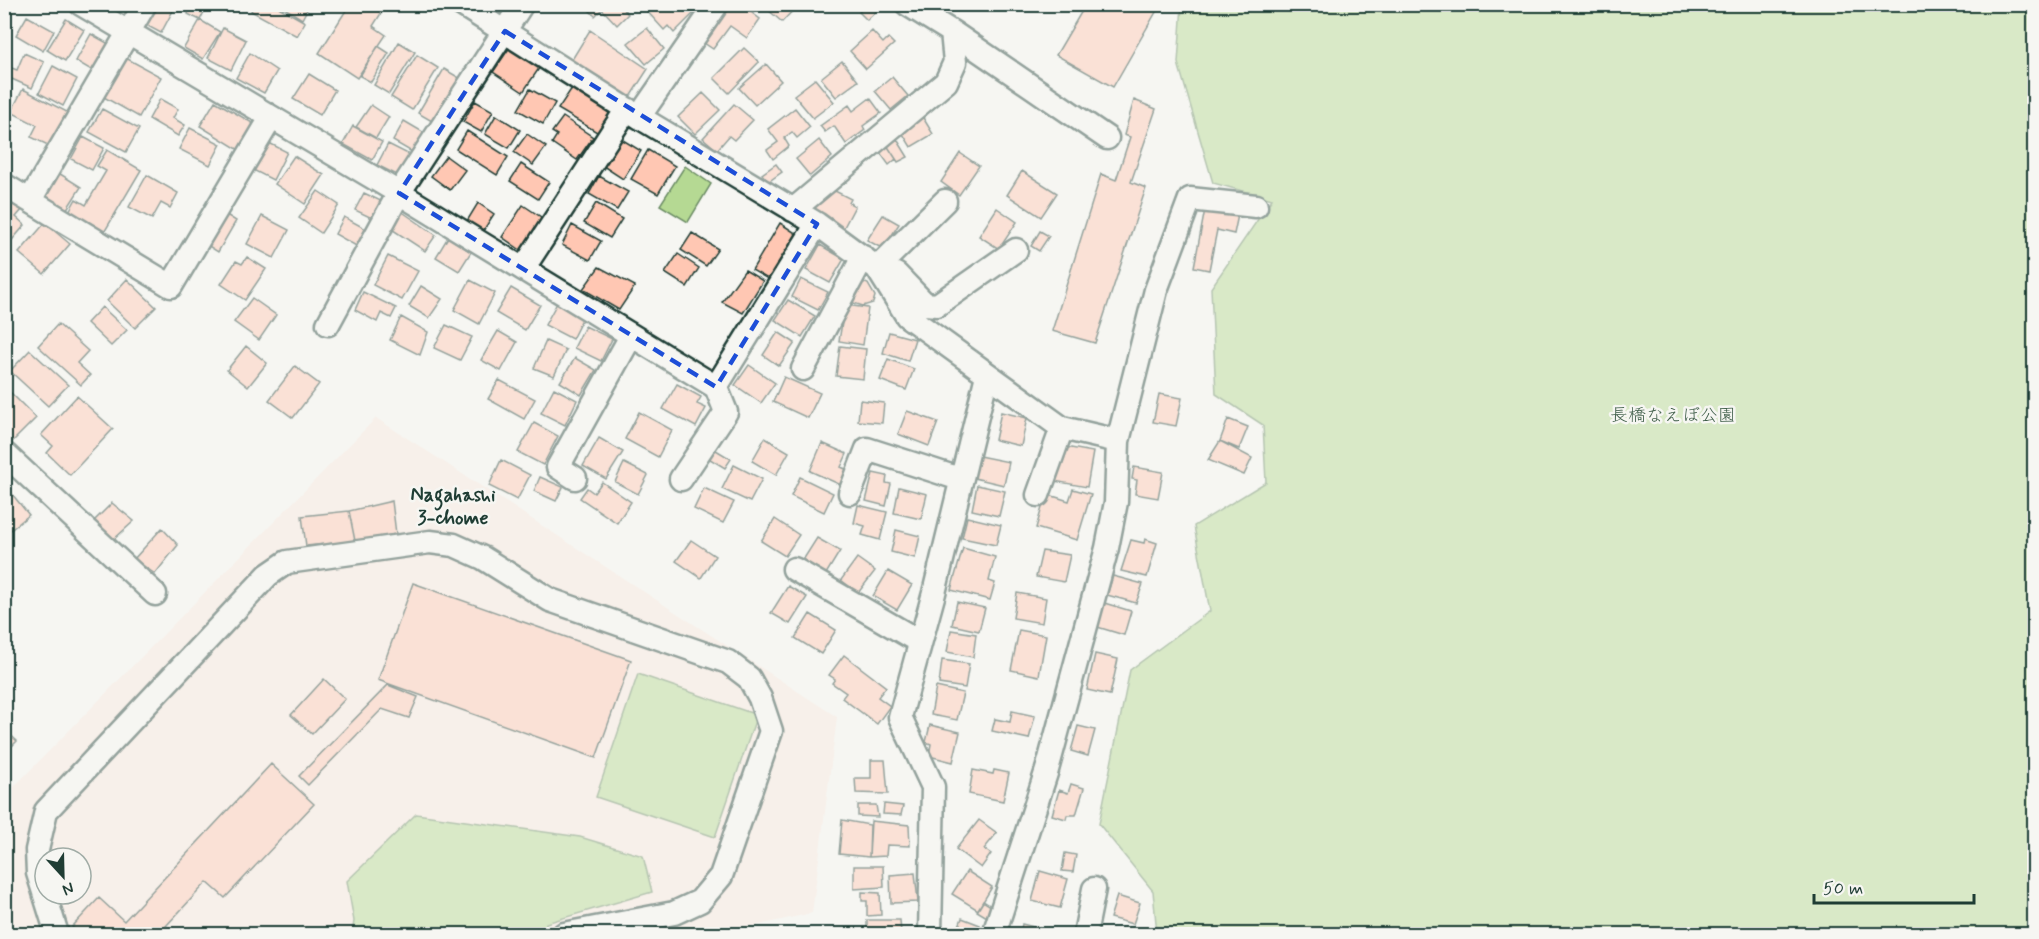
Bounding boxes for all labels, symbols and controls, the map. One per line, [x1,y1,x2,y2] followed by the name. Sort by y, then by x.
[1610,404,1736,428] park label: 長橋なえぼ公園
[410,482,496,532] district label: Nagahashi 3-chome
[33,846,93,906] north arrow
[1814,867,1974,905] scale bar
[59,877,77,900] text: N
[1823,877,1863,901] text: 50 m

